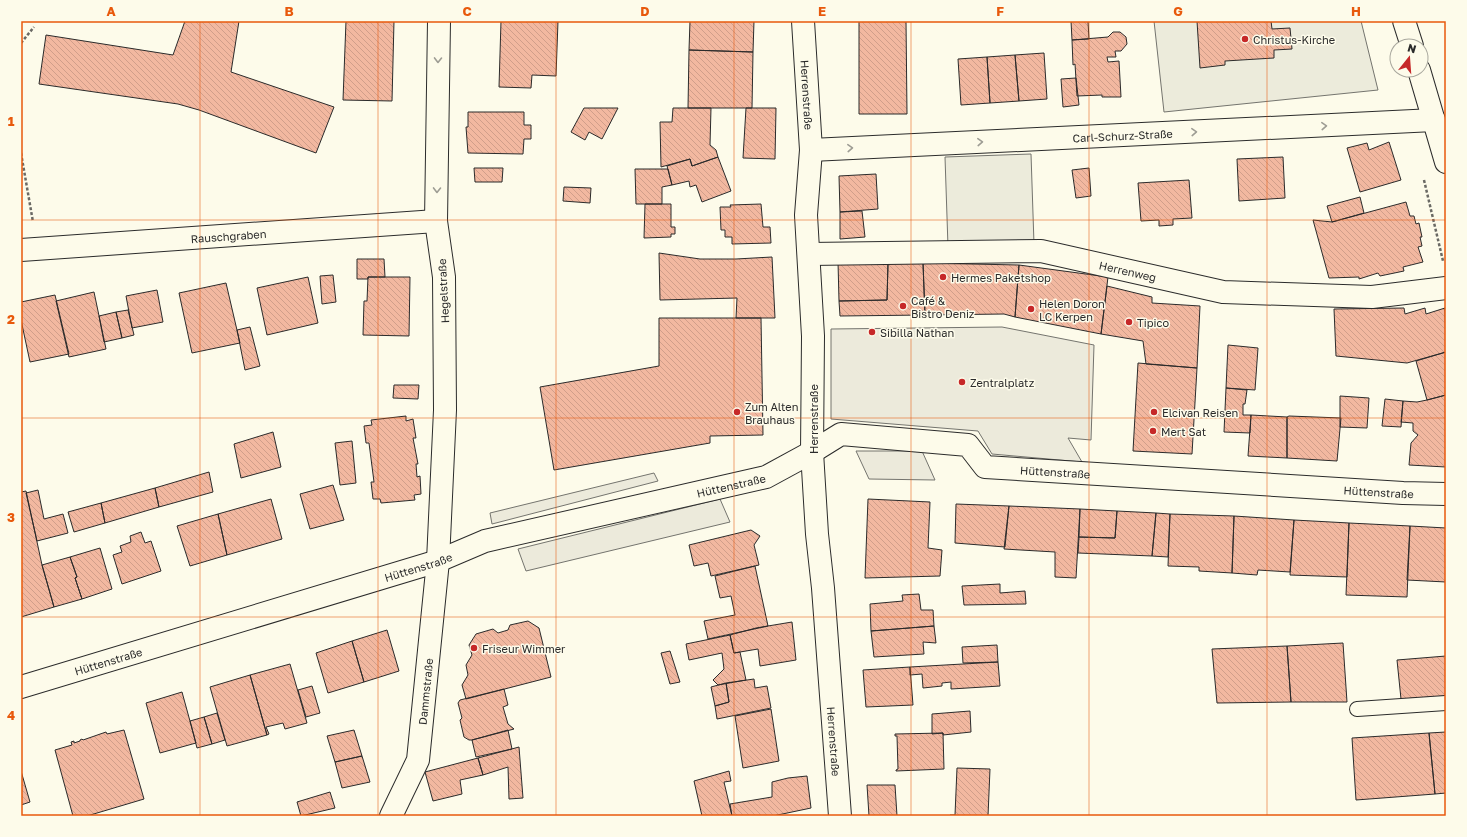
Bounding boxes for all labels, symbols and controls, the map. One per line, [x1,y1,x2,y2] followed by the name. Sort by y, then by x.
[106,3,116,19] text: A
[284,3,294,19] text: B
[462,3,472,19] text: C
[640,3,650,19] text: D
[818,3,826,19] text: E
[996,3,1004,19] text: F
[1173,3,1183,19] text: G
[1351,3,1361,19] text: H
[1253,33,1335,46] place label: Christus-Kirche
[1240,34,1250,44] marker: Christus-Kirche
[1389,38,1429,78] north arrow
[1406,41,1418,55] text: N
[434,57,443,63] one-way arrow
[799,60,816,130] street label: Herrenstraße
[8,113,15,129] text: 1
[1321,121,1327,130] one-way arrow
[1072,126,1173,144] street label: Carl-Schurz-Straße
[1191,127,1197,136] one-way arrow
[977,138,983,146] one-way arrow
[847,144,853,152] one-way arrow
[433,187,441,193] one-way arrow
[190,226,267,245] street label: Rauschgraben
[435,258,451,324] street label: Hegelstraße
[1098,258,1158,283] street label: Herrenweg
[951,271,1051,284] place label: Hermes Paketshop
[938,272,948,282] marker: Hermes Paketshop
[911,294,975,320] place label: Café & Bistro Deniz
[1039,297,1105,323] place label: Helen Doron LC Kerpen
[898,301,908,311] marker: Café & Bistro Deniz
[1026,304,1036,314] marker: Helen Doron LC Kerpen
[7,311,15,327] text: 2
[1137,316,1169,329] place label: Tipico
[1124,317,1134,327] marker: Tipico
[880,326,954,339] place label: Sibilla Nathan
[867,327,877,337] marker: Sibilla Nathan
[970,376,1035,389] place label: Zentralplatz
[957,377,967,387] marker: Zentralplatz
[807,384,820,454] street label: Herrenstraße
[745,400,799,426] place label: Zum Alten Brauhaus
[1162,406,1238,419] place label: Elcivan Reisen
[732,407,742,417] marker: Zum Alten Brauhaus
[1149,407,1159,417] marker: Elcivan Reisen
[1161,425,1206,438] place label: Mert Sat
[1148,426,1158,436] marker: Mert Sat
[1020,463,1091,480] street label: Hüttenstraße
[695,471,767,499] street label: Hüttenstraße
[1343,483,1414,500] street label: Hüttenstraße
[7,509,15,525] text: 3
[383,549,454,583] street label: Hüttenstraße
[482,642,566,655] place label: Friseur Wimmer
[469,643,479,653] marker: Friseur Wimmer
[73,644,144,677] street label: Hüttenstraße
[415,658,435,725] street label: Dammstraße
[825,706,844,777] street label: Herrenstraße
[7,707,15,723] text: 4

